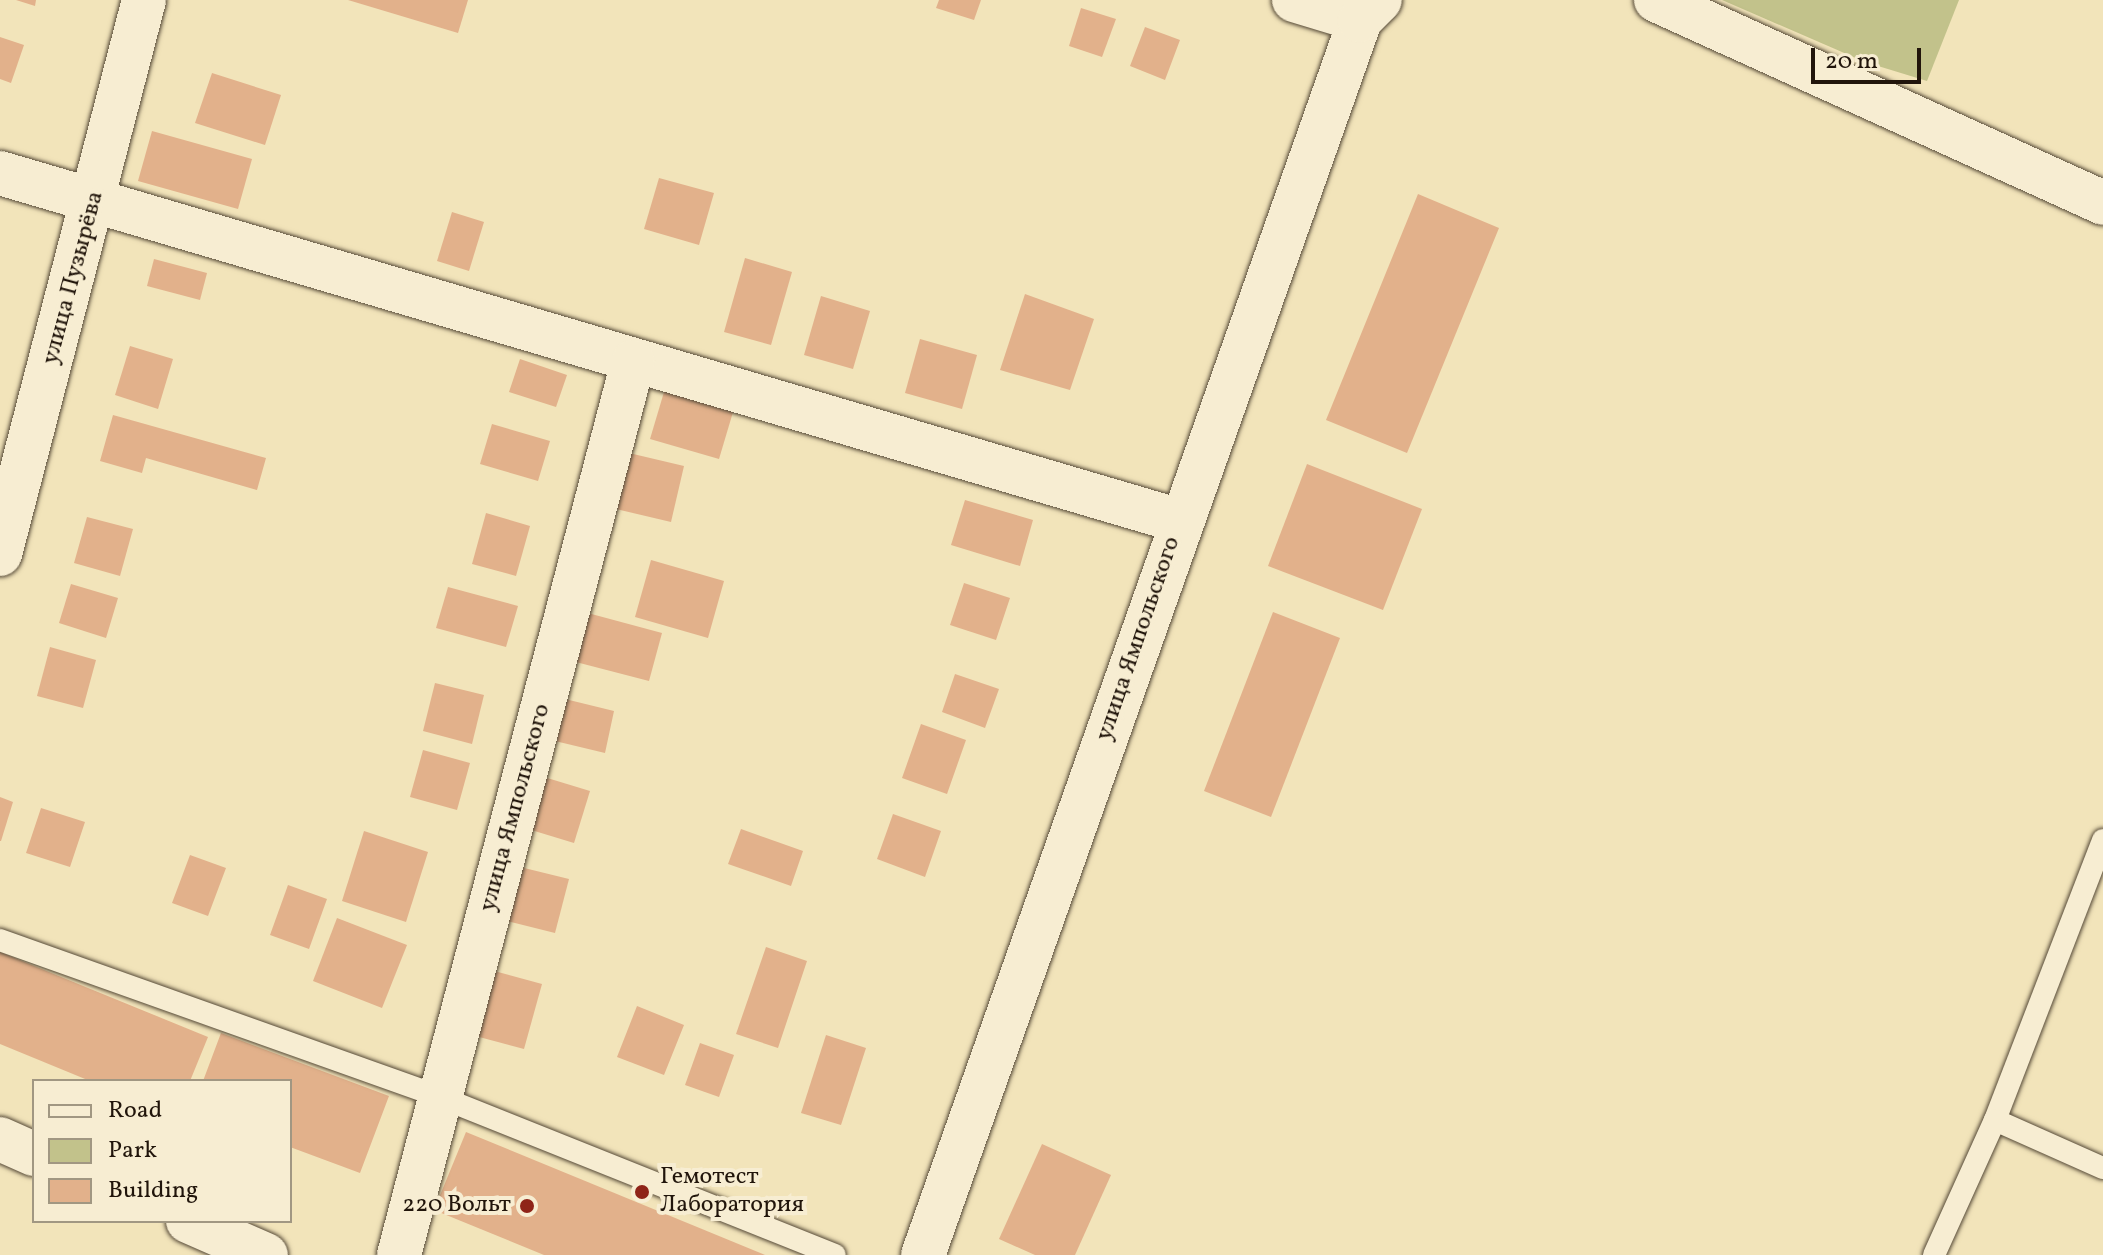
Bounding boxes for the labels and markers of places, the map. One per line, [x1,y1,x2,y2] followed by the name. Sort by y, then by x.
[660,1164,804,1220] place label: Гемотест Лаборатория
[631,1181,653,1203] marker: Гемотест Лаборатория
[402,1192,511,1220] place label: 220 Вольт
[518,1197,536,1215] marker: 220 Вольт

